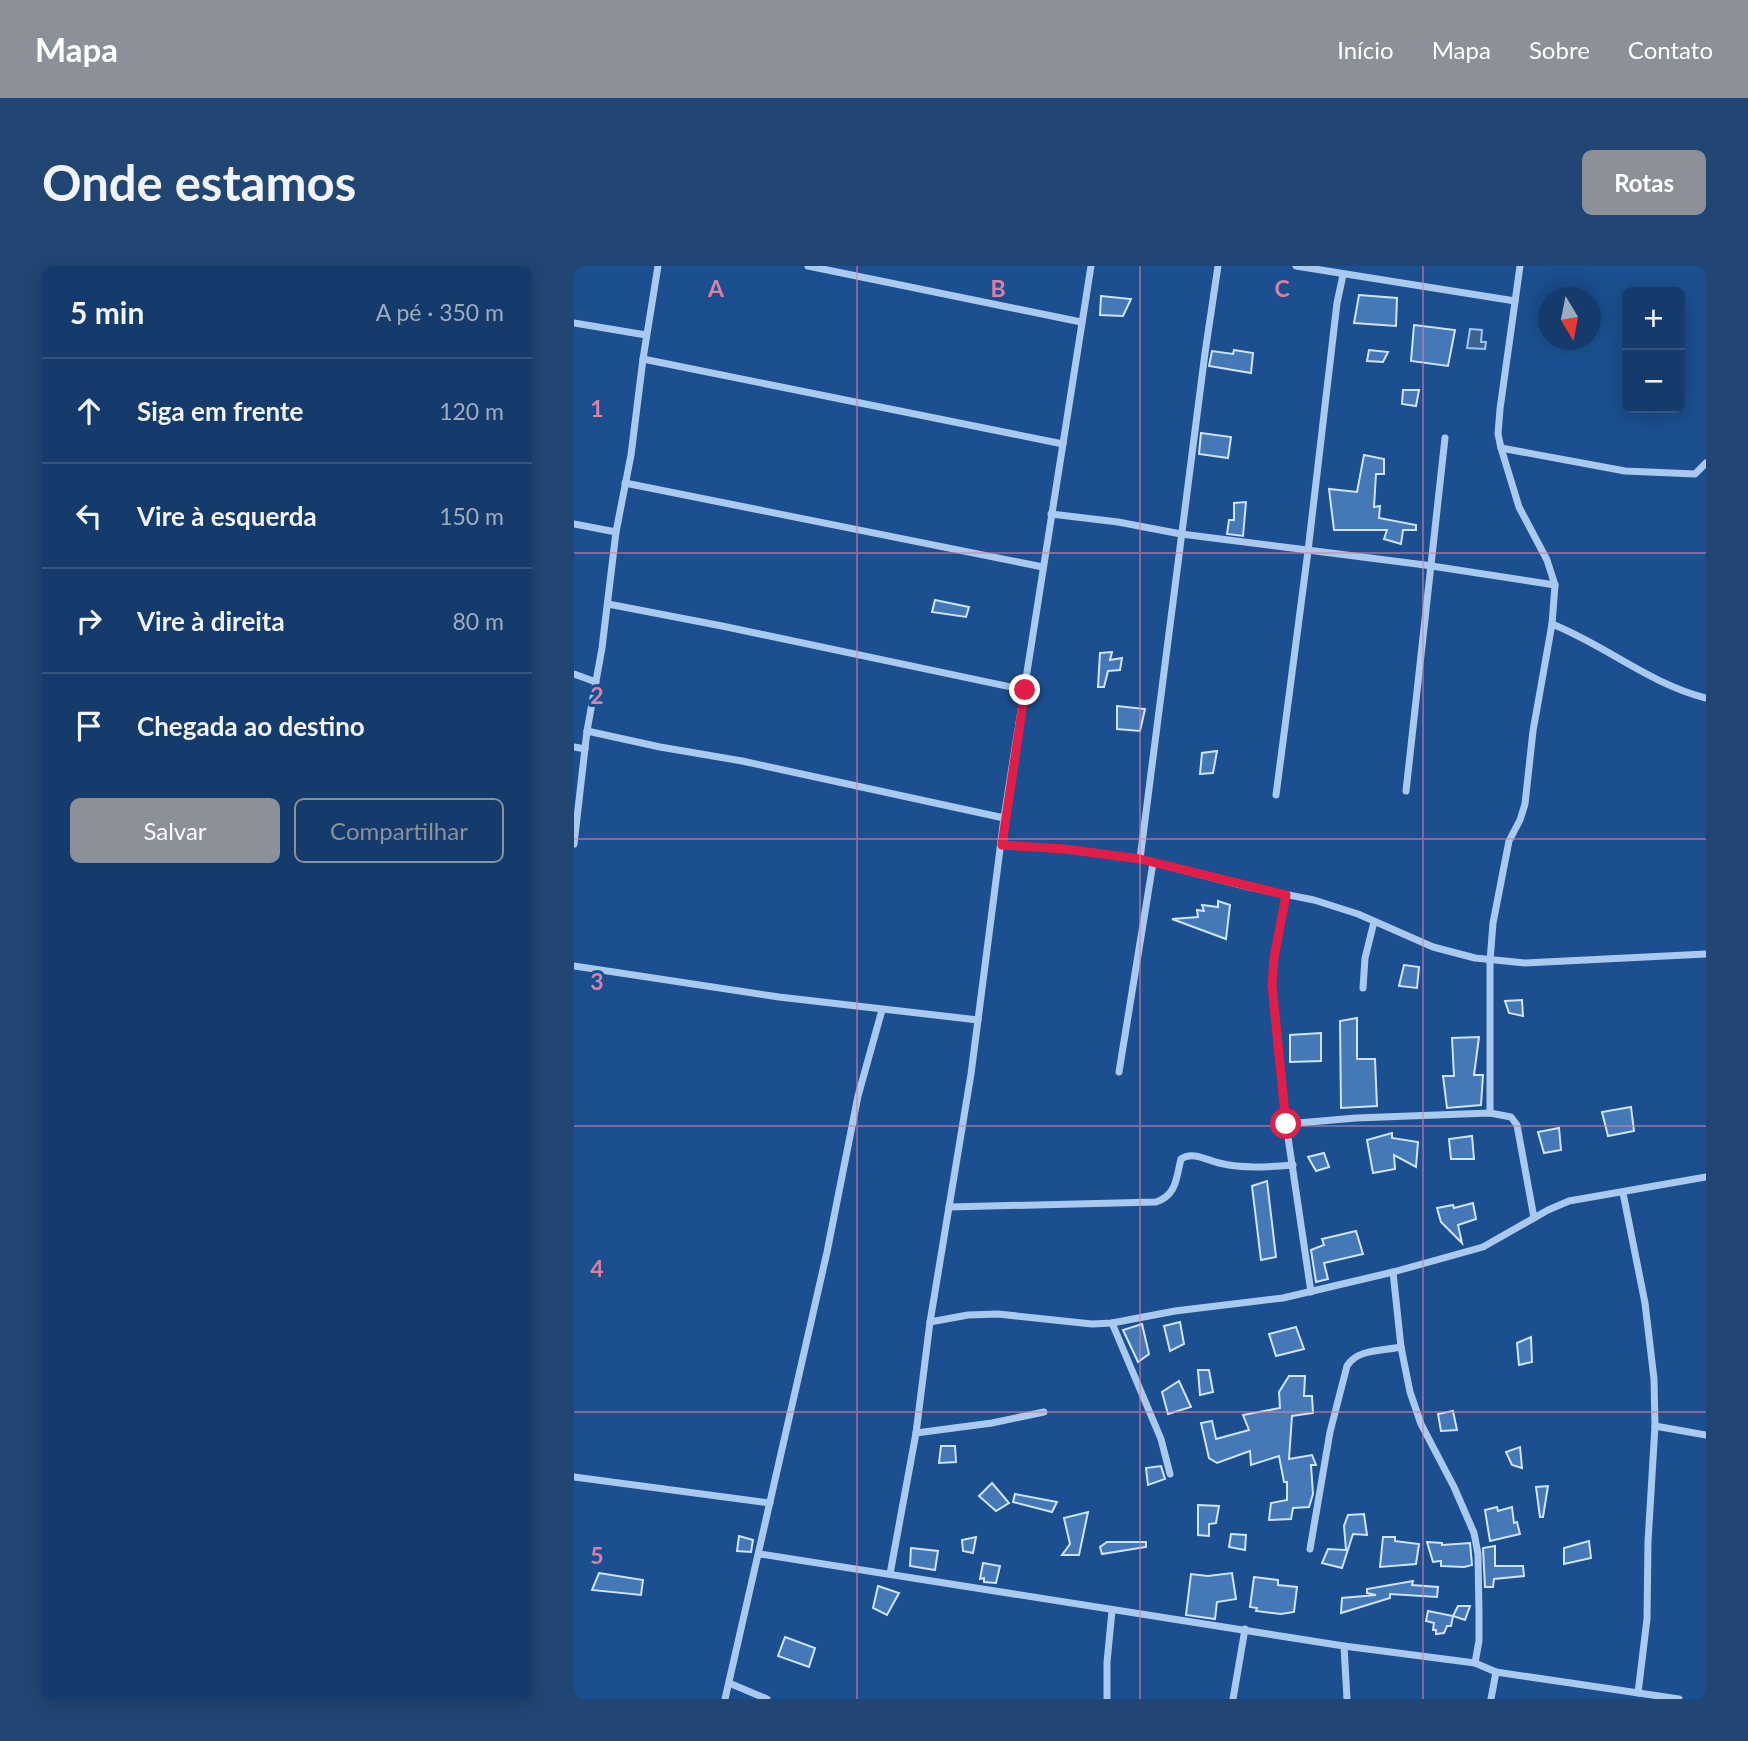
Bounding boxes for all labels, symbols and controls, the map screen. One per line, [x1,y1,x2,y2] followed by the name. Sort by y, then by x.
[35,29,118,69] text: Mapa
[1337,35,1394,64] text: Início
[1432,35,1491,64] text: Mapa
[1529,35,1590,64] text: Sobre
[1628,35,1713,64] text: Contato
[1582,150,1706,215] button: Rotas
[42,153,356,211] text: Onde estamos
[707,274,725,302] text: A
[990,274,1006,302] text: B
[1274,274,1290,302] text: C
[1538,287,1601,350] north arrow
[1622,287,1685,413] map controls
[1622,287,1685,350] button: +
[70,294,144,330] text: 5 min
[376,298,504,326] text: A pé · 350 m
[1622,350,1685,413] button: −
[70,392,108,430] icon: ahead
[590,394,604,422] text: 1
[137,395,304,427] text: Siga em frente
[439,397,504,425] text: 120 m
[70,497,108,535] icon: left
[137,500,317,532] text: Vire à esquerda
[439,502,504,530] text: 150 m
[70,602,108,640] icon: right
[137,605,285,637] text: Vire à direita
[453,607,504,635] text: 80 m
[1009,674,1040,705] route end
[590,681,604,709] text: 2
[70,707,108,745] icon: arrive
[137,710,365,742] text: Chegada ao destino
[70,798,280,863] button: Salvar
[294,798,504,863] button: Compartilhar
[590,967,604,995] text: 3
[1270,1108,1301,1139] route start
[590,1254,604,1282] text: 4
[590,1541,604,1569] text: 5

